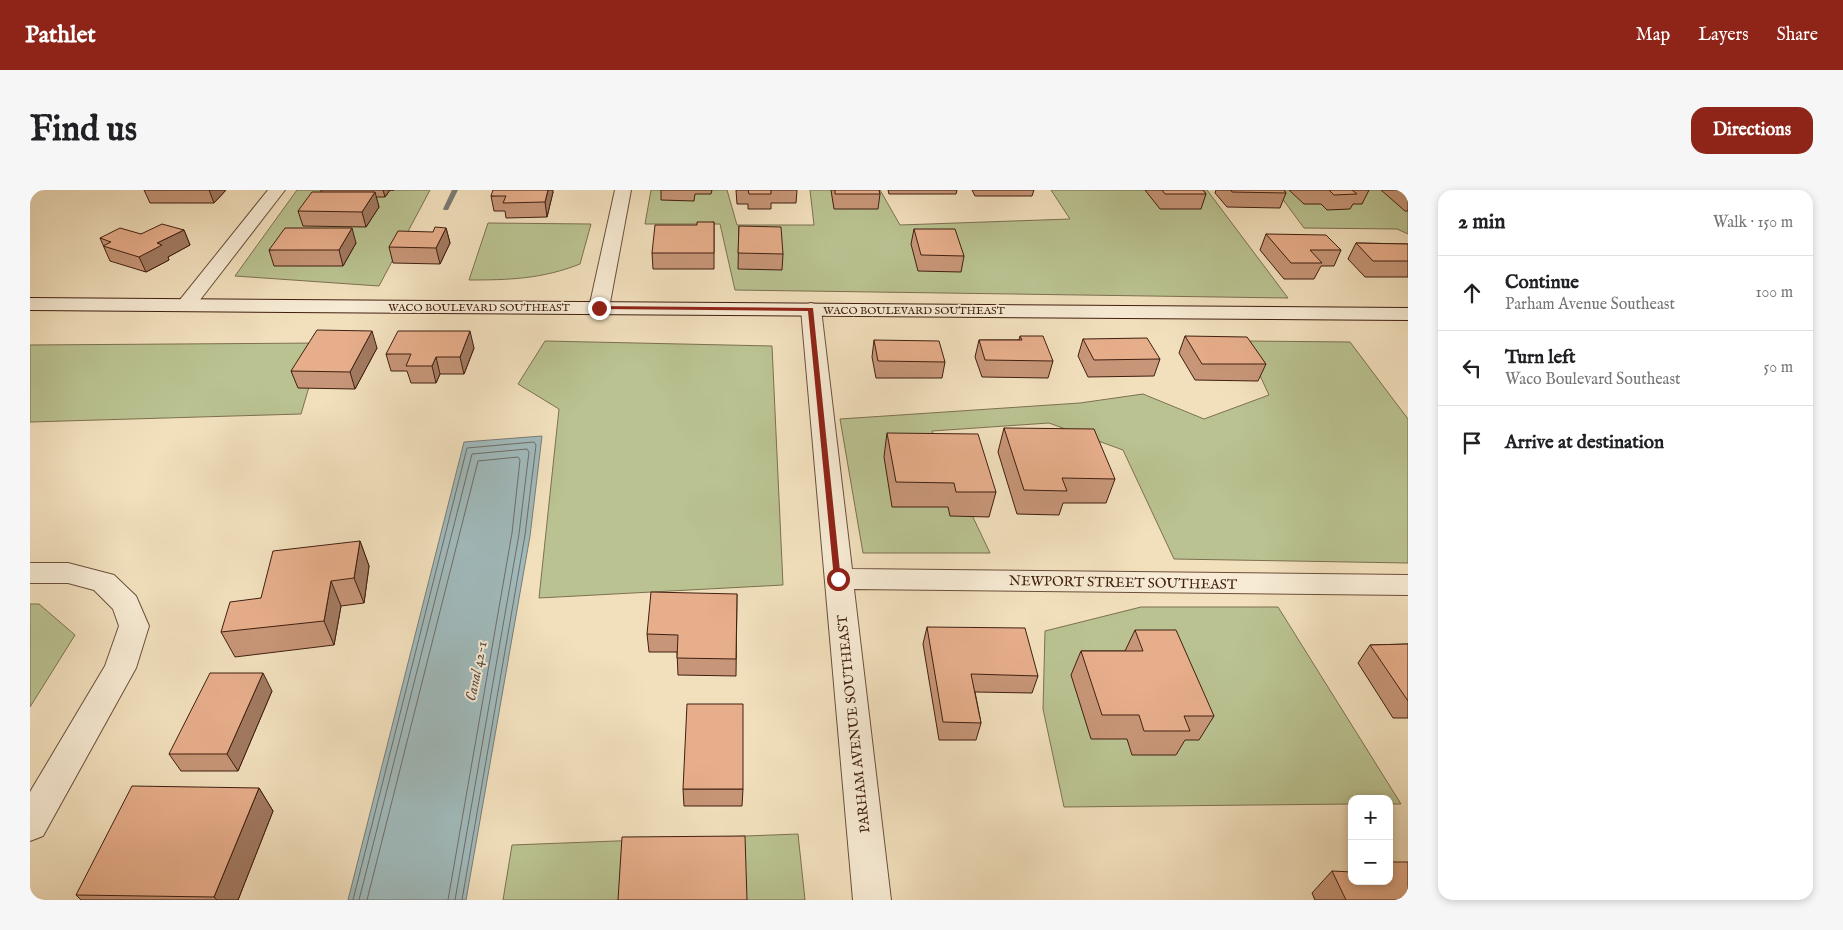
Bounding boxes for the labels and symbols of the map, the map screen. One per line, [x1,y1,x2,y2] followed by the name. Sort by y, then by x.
[588,297,611,320] route end
[388,301,570,315] street label: WACO BOULEVARD SOUTHEAST
[823,304,1005,318] street label: WACO BOULEVARD SOUTHEAST
[827,568,850,591] route start
[1009,572,1238,594] street label: NEWPORT STREET SOUTHEAST
[833,613,874,834] street label: PARHAM AVENUE SOUTHEAST
[461,639,492,703] water label: Canal 42-1

